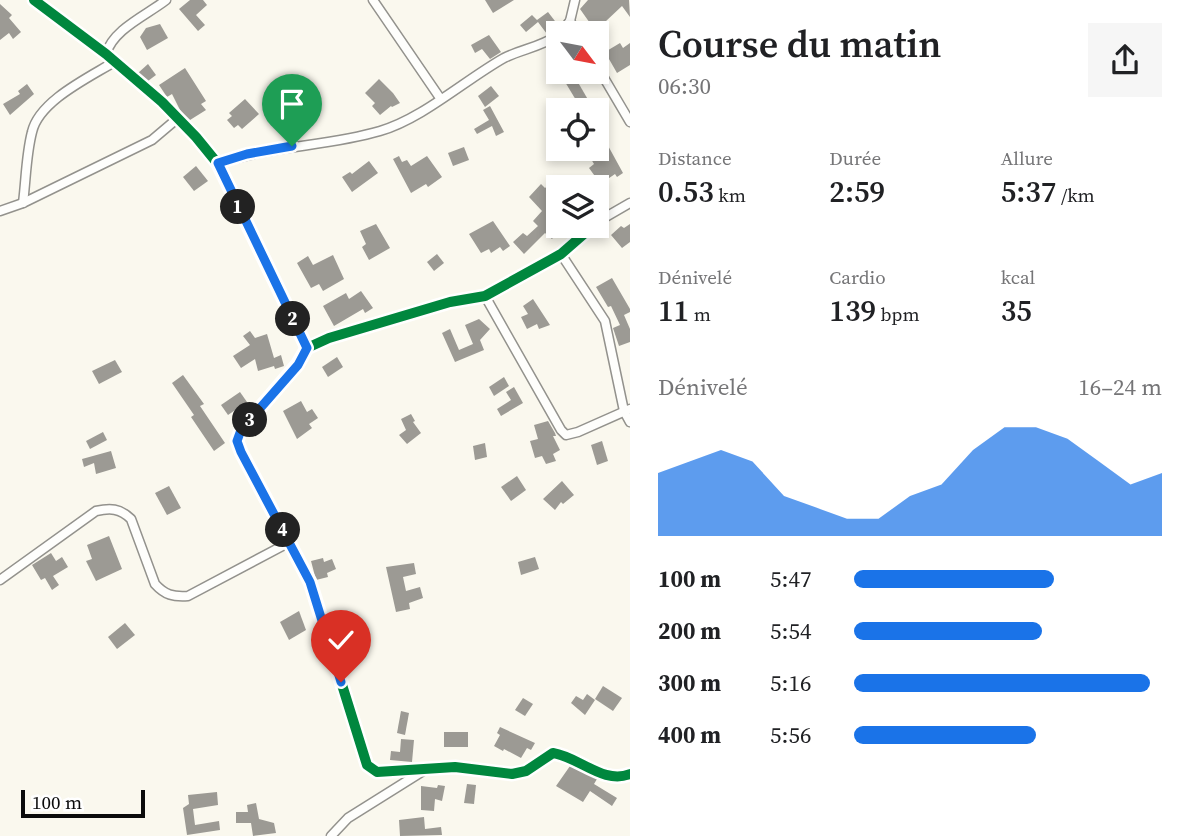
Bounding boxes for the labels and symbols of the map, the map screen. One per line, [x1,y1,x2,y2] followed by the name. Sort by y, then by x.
[546,21,609,84] north arrow
[262,74,322,146] pin
[220,190,256,224] pin: 1
[276,302,310,336] pin: 2
[232,402,268,438] pin: 3
[266,512,300,548] pin: 4
[311,610,371,682] pin
[21,787,145,819] scale bar

